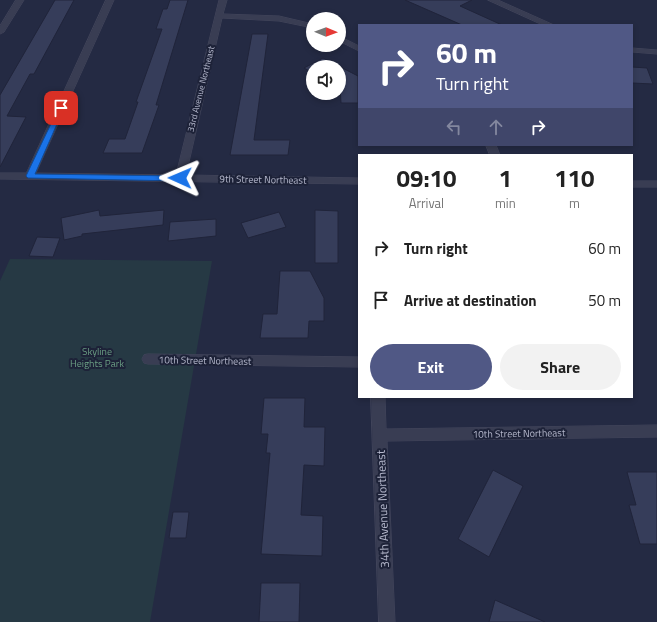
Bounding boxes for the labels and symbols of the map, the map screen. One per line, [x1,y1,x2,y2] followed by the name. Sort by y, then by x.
[306,12,346,52] north arrow
[184,44,218,133] street label: 33rd Avenue Northeast
[44,91,78,125] pin
[159,157,201,199] position arrow
[219,171,307,188] street label: 9th Street Northeast
[70,344,124,371] park label: Skyline Heights Park
[158,352,252,369] street label: 10th Street Northeast
[472,425,566,442] street label: 10th Street Northeast
[371,449,394,568] street label: 34th Avenue Northeast

